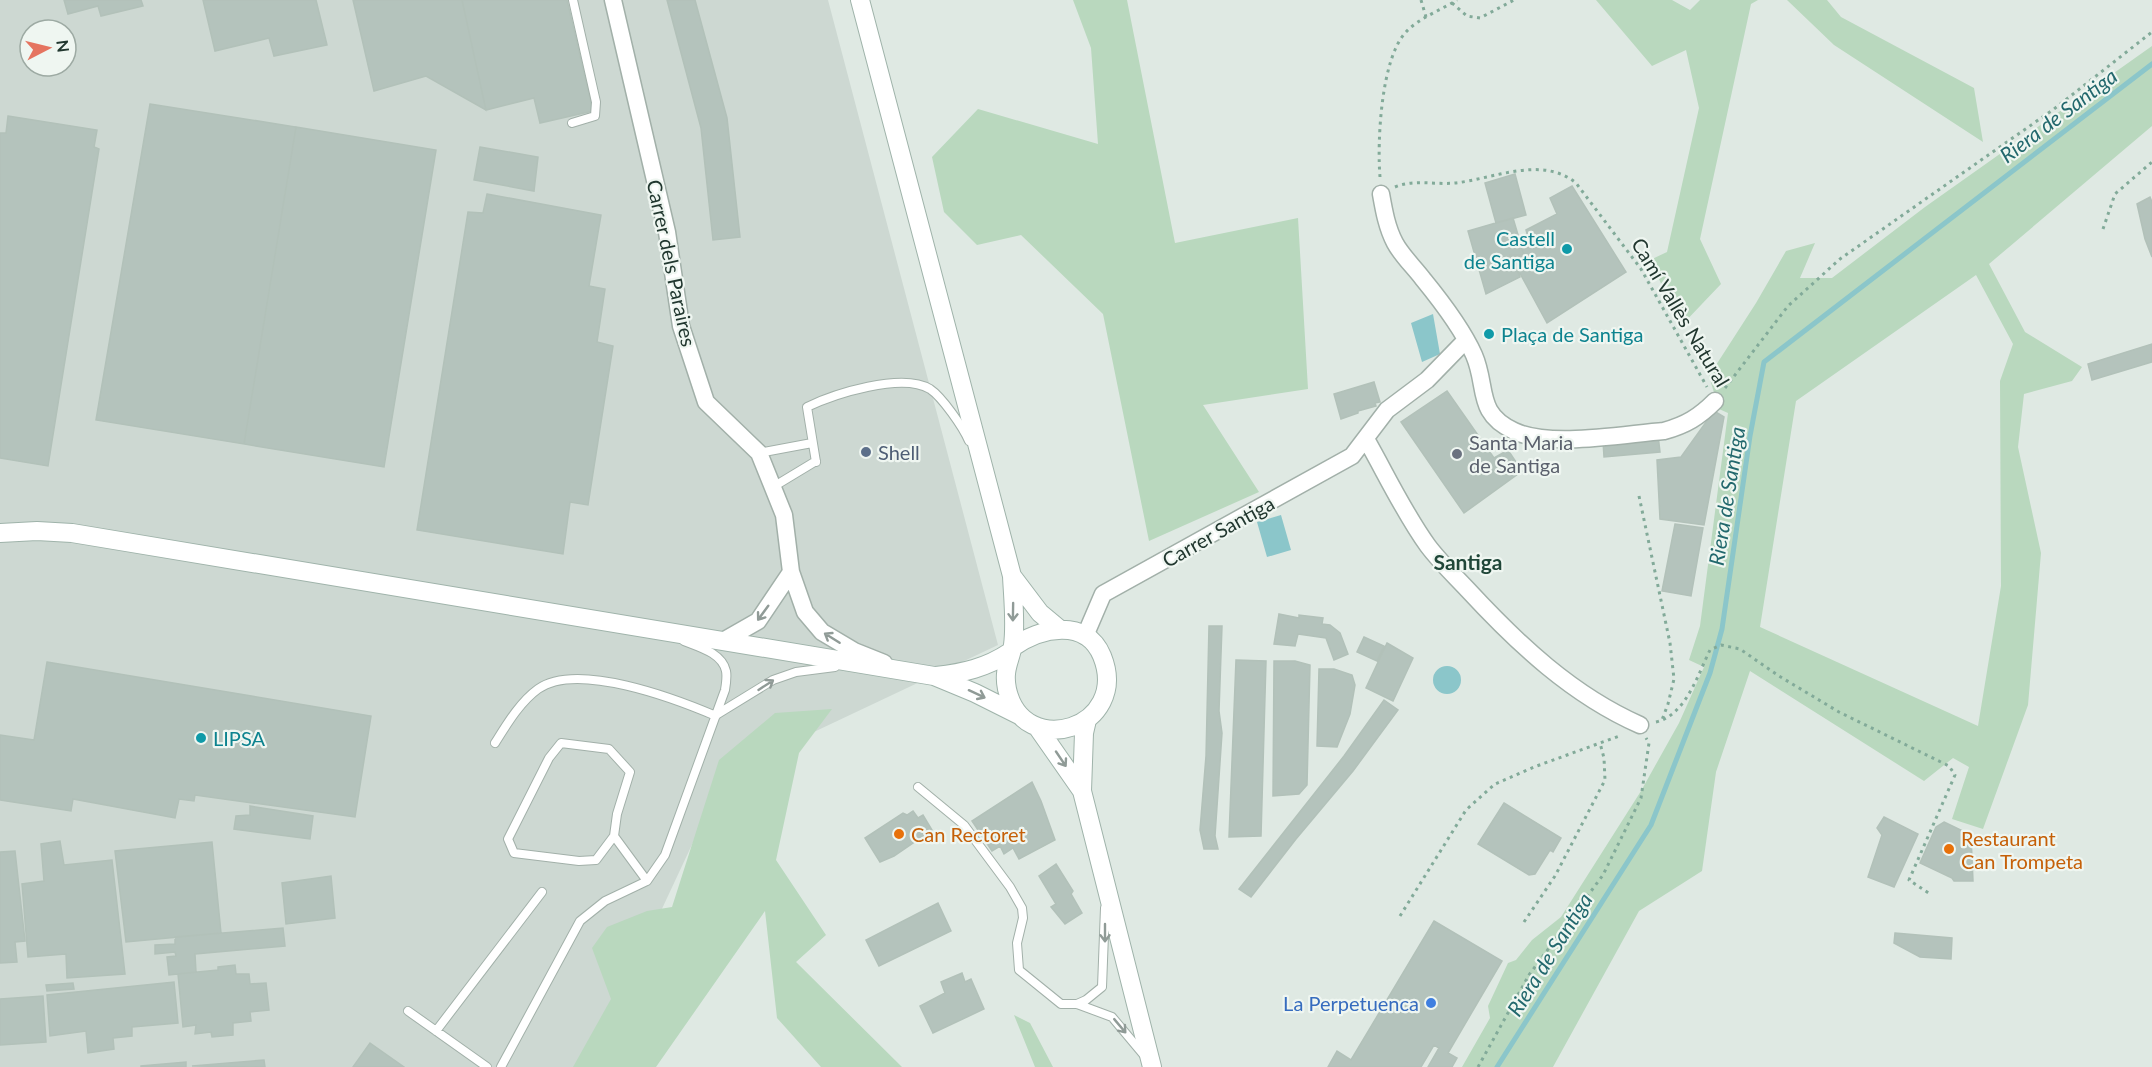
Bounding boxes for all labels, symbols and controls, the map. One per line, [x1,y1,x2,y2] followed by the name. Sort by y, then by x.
[18,18,78,78] north arrow
[53,39,74,53] text: N
[1994,63,2122,167] water label: Riera de Santiga
[643,177,701,349] street label: Carrer dels Paraires
[1464,226,1555,273] place label: Castell de Santiga
[1627,233,1735,391] street label: Camí Vallès Natural
[1560,242,1574,256] marker: Castell de Santiga
[1501,322,1643,346] place label: Plaça de Santiga
[1482,327,1496,341] marker: Plaça de Santiga
[1703,425,1749,567] water label: Riera de Santiga
[1469,430,1573,477] place label: Santa Maria de Santiga
[878,440,920,464] place label: Shell
[859,445,873,459] marker: Shell
[1450,447,1464,461] marker: Santa Maria de Santiga
[1158,490,1278,572] street label: Carrer Santiga
[1434,549,1503,574] district label: Santiga
[1007,601,1019,621] one-way arrow
[757,605,769,621] one-way arrow
[824,632,841,644] one-way arrow
[757,679,774,691] one-way arrow
[968,689,986,701] one-way arrow
[213,726,265,750] place label: LIPSA
[194,731,208,745] marker: LIPSA
[1055,750,1067,767] one-way arrow
[911,822,1026,846] place label: Can Rectoret
[1961,826,2083,873] place label: Restaurant Can Trompeta
[892,827,906,841] marker: Can Rectoret
[1942,842,1956,856] marker: Restaurant Can Trompeta
[1501,888,1597,1020] water label: Riera de Santiga
[1099,923,1111,943] one-way arrow
[1283,991,1419,1015] place label: La Perpetuenca
[1424,996,1438,1010] marker: La Perpetuenca
[1113,1018,1127,1033] one-way arrow

